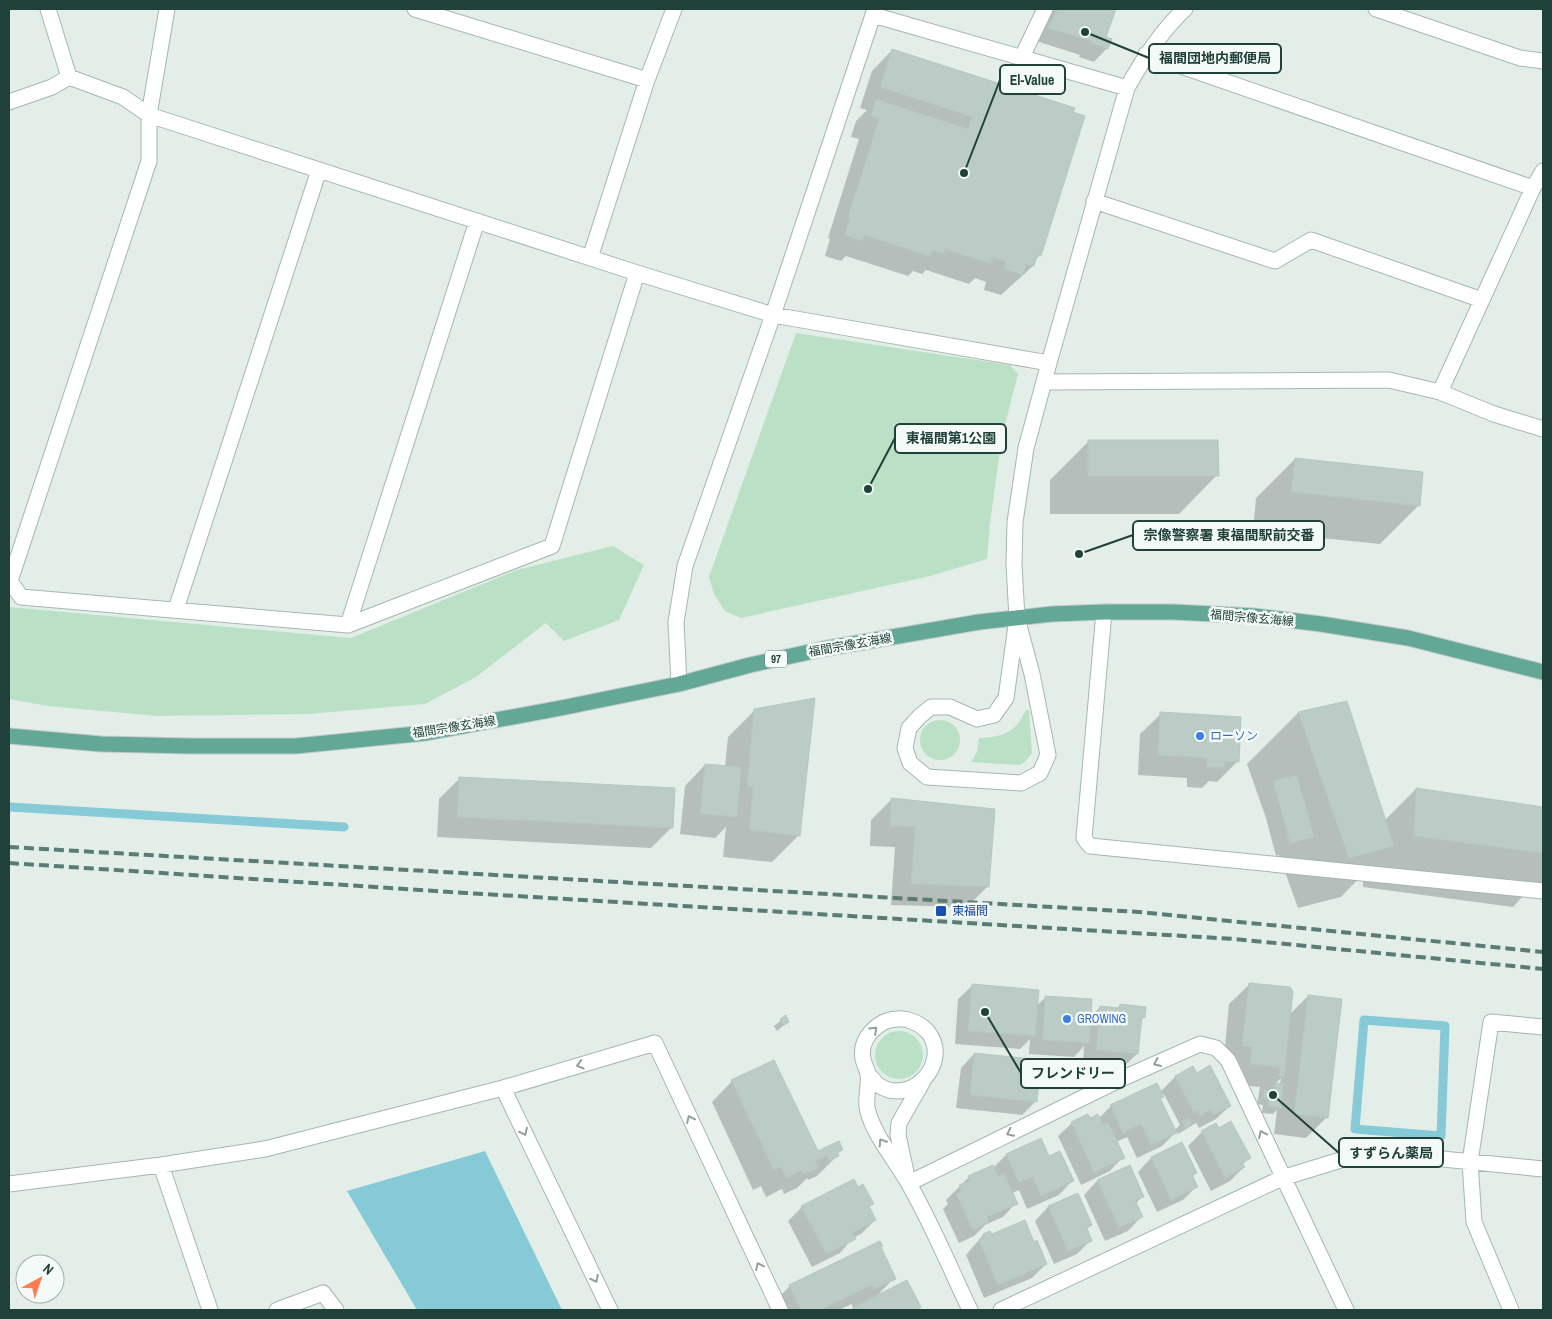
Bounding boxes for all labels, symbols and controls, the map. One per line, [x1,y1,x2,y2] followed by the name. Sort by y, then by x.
[1149,44,1281,73] callout: 福間団地内郵便局
[1159,49,1271,67] text: 福間団地内郵便局
[1000,65,1065,94] callout: El-Value
[1010,71,1054,89] text: El-Value
[895,424,1006,453] callout: 東福間第1公園
[906,429,996,447] text: 東福間第1公園
[1133,521,1324,550] callout: 宗像警察署 東福間駅前交番
[1143,526,1315,544] text: 宗像警察署 東福間駅前交番
[1209,606,1295,630] street label: 福間宗像玄海線
[807,630,893,660] street label: 福間宗像玄海線
[765,651,787,668] road number: 97
[411,713,497,741] street label: 福間宗像玄海線
[1210,728,1258,744] place label: ローソン
[1194,730,1206,742] marker: ローソン
[952,903,988,919] place label: 東福間
[934,904,948,918] marker: 東福間
[1077,1011,1126,1027] place label: GROWING
[1061,1013,1073,1025] marker: GROWING
[868,1027,877,1036] one-way arrow
[1153,1057,1162,1068] one-way arrow
[1021,1059,1125,1088] callout: フレンドリー
[576,1060,584,1070] one-way arrow
[1031,1064,1115,1082] text: フレンドリー
[686,1115,697,1124] one-way arrow
[518,1127,528,1136] one-way arrow
[1006,1127,1015,1138] one-way arrow
[1258,1130,1268,1139] one-way arrow
[1339,1138,1443,1167] callout: すずらん薬局
[878,1139,888,1148] one-way arrow
[1349,1144,1433,1162] text: すずらん薬局
[15,1254,65,1304] north arrow
[39,1259,57,1279] text: N
[755,1262,766,1271] one-way arrow
[589,1273,599,1282] one-way arrow

